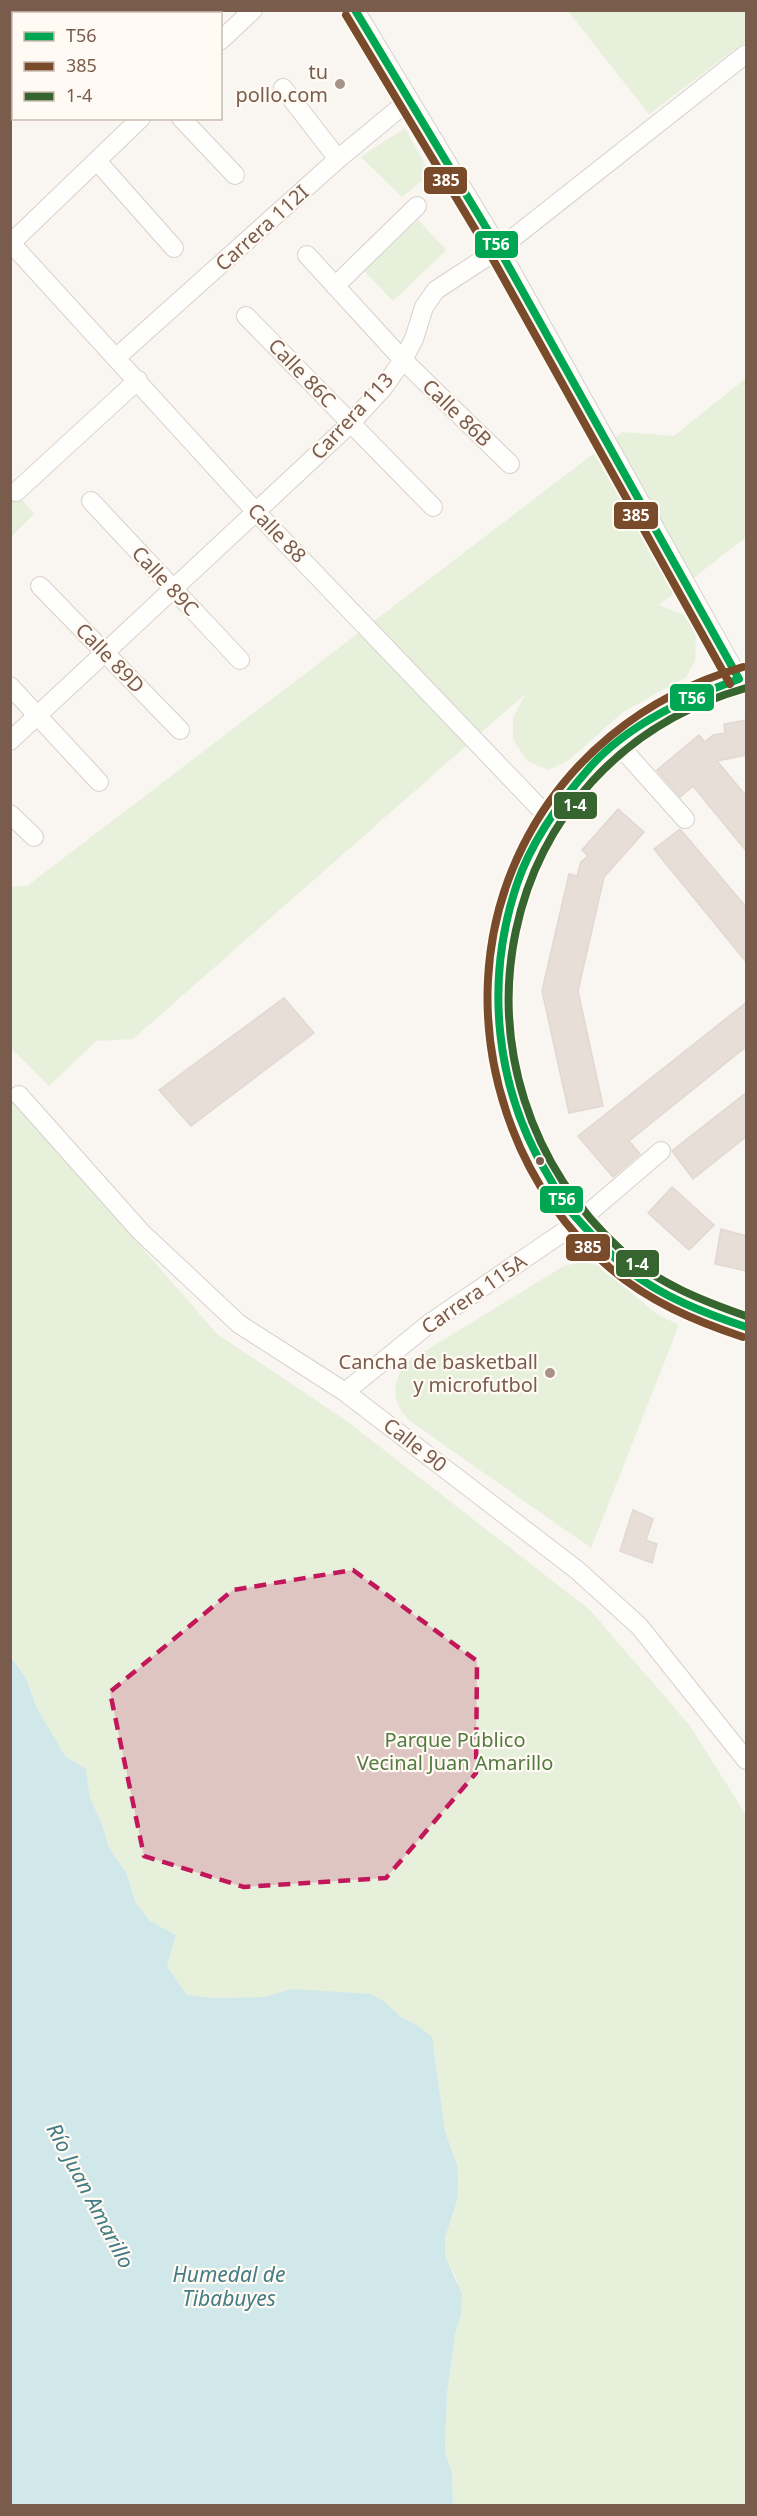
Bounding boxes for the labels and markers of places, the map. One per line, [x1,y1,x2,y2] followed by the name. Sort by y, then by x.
[235,58,328,108] place label: tu pollo.com
[333,77,347,91] marker: tu pollo.com
[534,1155,546,1167] unlabelled marker
[339,1348,538,1398] place label: Cancha de basketball y microfutbol
[543,1366,557,1380] marker: Cancha de basketball y microfutbol

